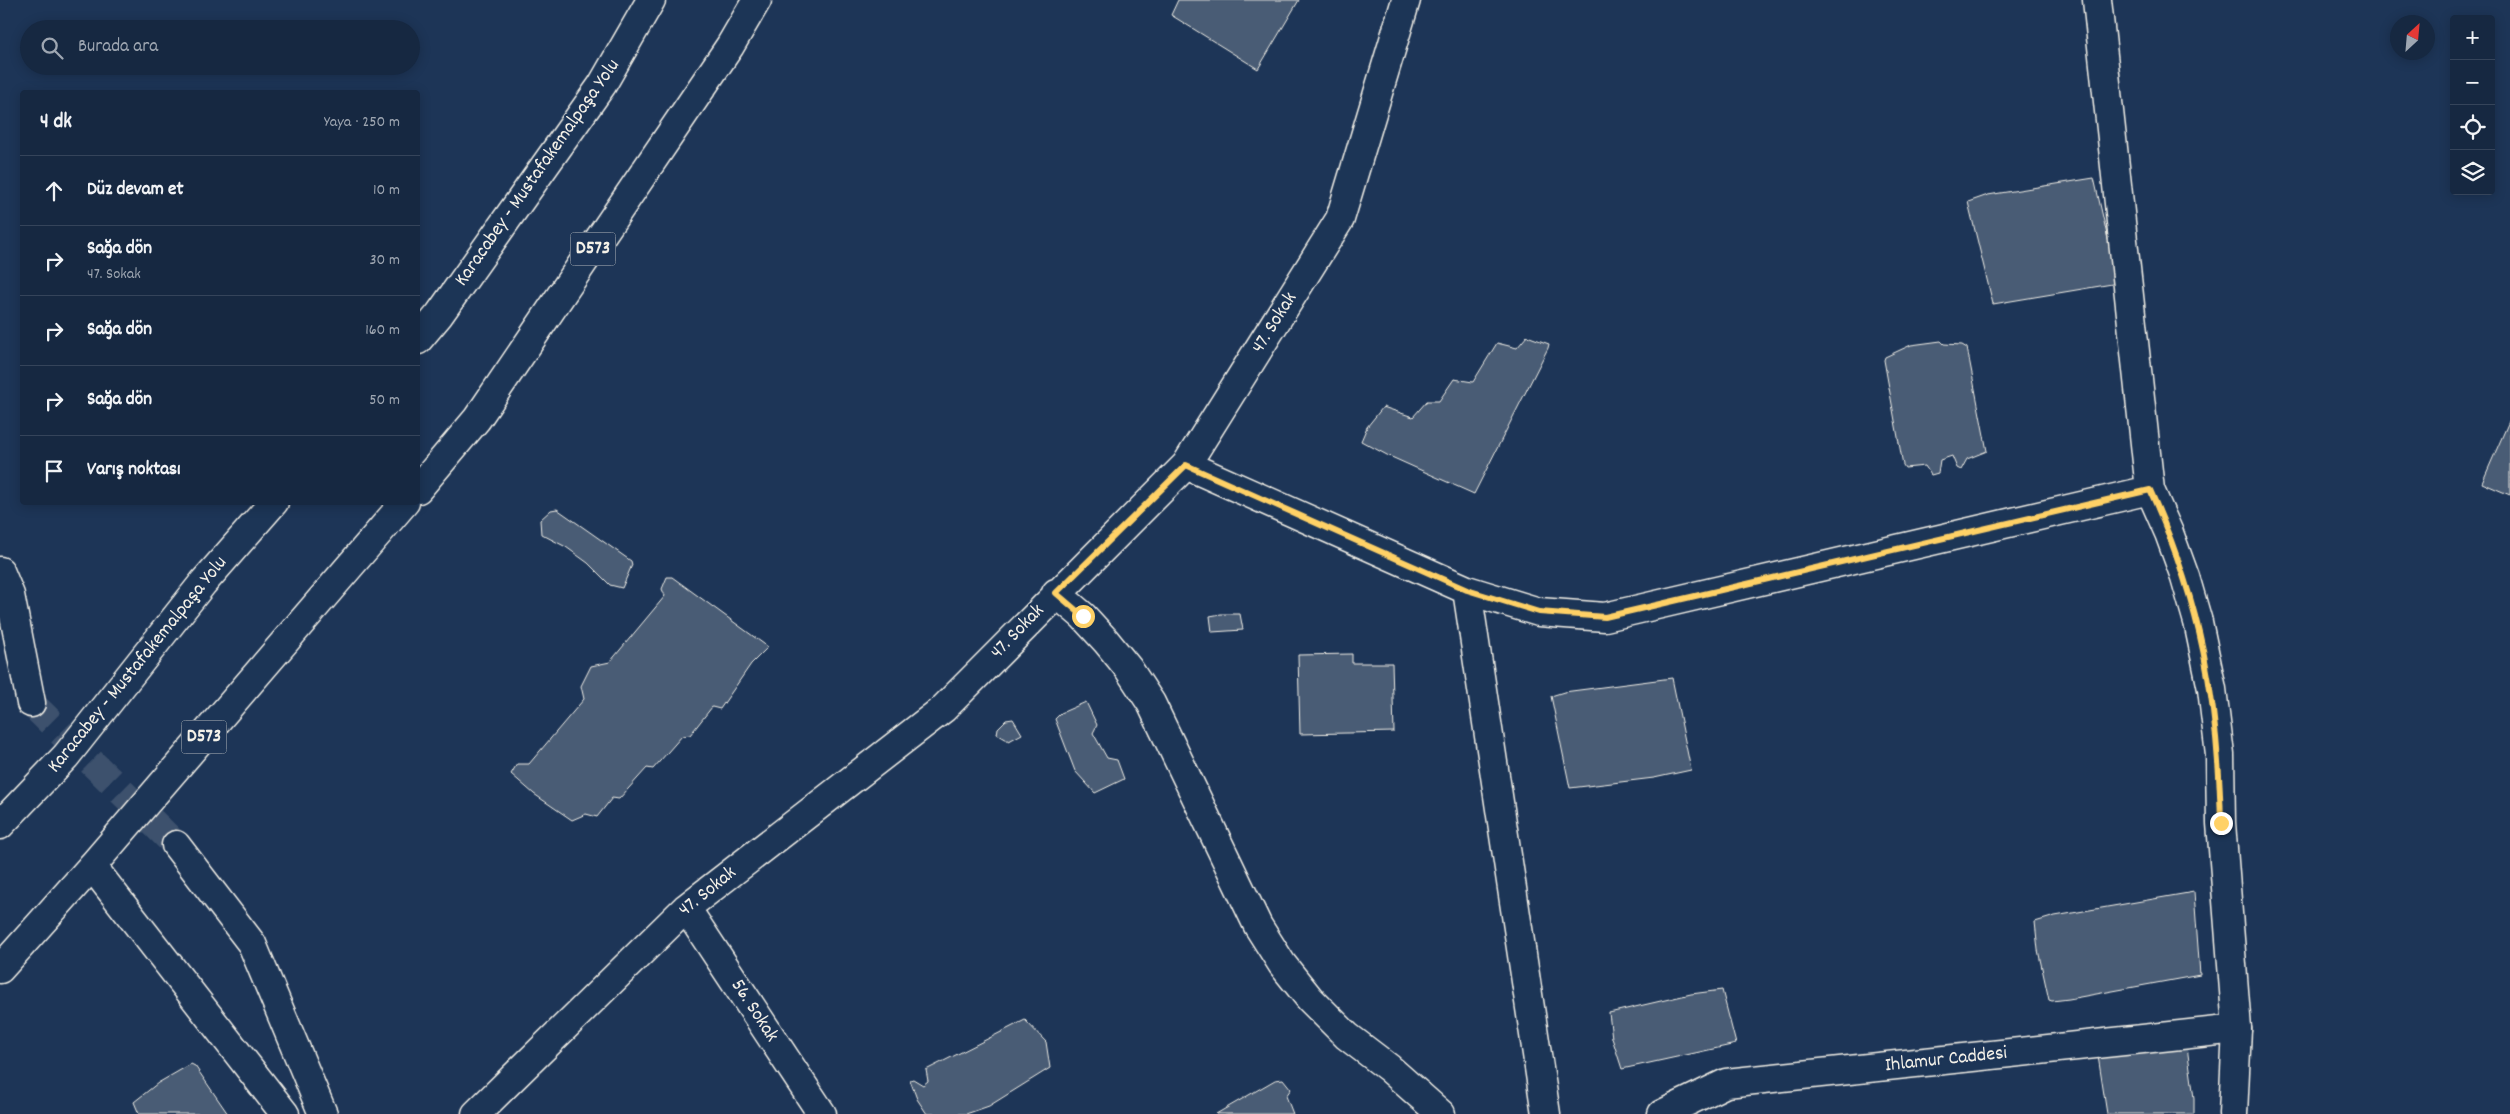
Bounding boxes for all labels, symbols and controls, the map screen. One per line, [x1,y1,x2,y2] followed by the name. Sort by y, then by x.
[2390,15,2435,60] north arrow
[2450,15,2495,195] map controls
[2450,15,2495,60] button: +
[20,20,420,75] search box
[38,34,66,62] icon: search
[78,34,158,61] text: Burada ara
[449,54,627,292] street label: Karacabey - Mustafakemalpaşa Yolu
[2450,60,2495,105] button: −
[2450,105,2495,150] button: locate
[40,108,72,138] text: 4 dk
[324,111,400,134] text: Yaya · 250 m
[2450,150,2495,195] button: layers
[40,177,68,205] icon: ahead
[87,177,183,204] text: Düz devam et
[373,179,400,202] text: 10 m
[570,232,616,266] road number: D573
[87,236,152,263] text: Sağa dön
[40,247,68,275] icon: right
[370,249,400,272] text: 30 m
[87,263,141,286] text: 47. Sokak
[1245,287,1305,359] street label: 47. Sokak
[40,317,68,345] icon: right
[87,317,152,344] text: Sağa dön
[365,319,400,342] text: 160 m
[40,387,68,415] icon: right
[87,387,152,414] text: Sağa dön
[369,389,400,412] text: 50 m
[40,457,68,485] icon: arrive
[87,457,181,484] text: Varış noktası
[42,550,234,780] street label: Karacabey - Mustafakemalpaşa Yolu
[985,598,1051,666] street label: 47. Sokak
[1072,605,1095,628] route start
[182,720,226,754] road number: D573
[2210,812,2233,835] route end
[673,860,743,924] street label: 47. Sokak
[723,974,785,1048] street label: 56. Sokak
[1883,1040,2009,1080] street label: Ihlamur Caddesi

